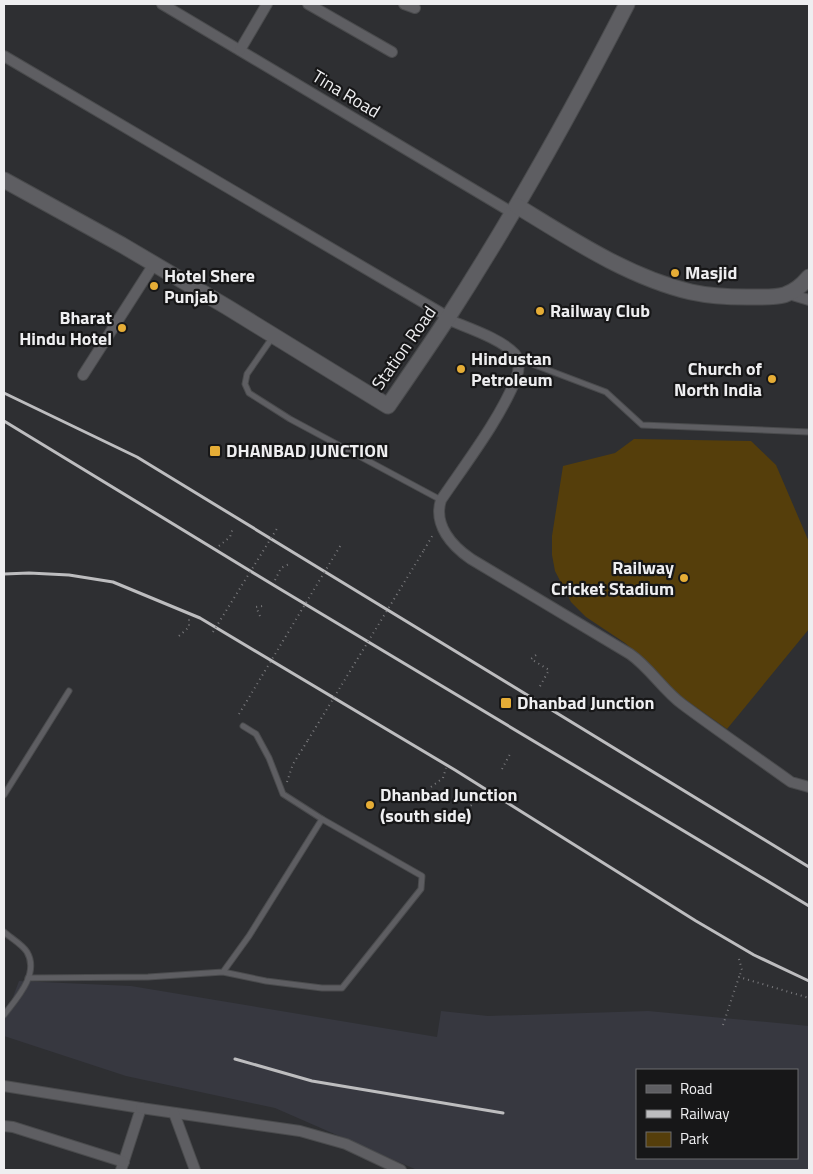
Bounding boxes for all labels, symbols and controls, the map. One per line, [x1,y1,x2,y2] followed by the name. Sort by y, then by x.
[307,63,385,124] street label: Tina Road
[685,259,737,286] place label: Masjid
[164,262,255,310] place label: Hotel Shere Punjab
[669,267,681,279] marker: Masjid
[148,280,160,292] marker: Hotel Shere Punjab
[550,297,650,324] place label: Railway Club
[365,300,443,395] street label: Station Road
[19,304,112,352] place label: Bharat Hindu Hotel
[534,305,546,317] marker: Railway Club
[116,322,128,334] marker: Bharat Hindu Hotel
[471,345,553,393] place label: Hindustan Petroleum
[674,355,763,403] place label: Church of North India
[455,363,467,375] marker: Hindustan Petroleum
[766,373,778,385] marker: Church of North India
[226,437,388,464] place label: DHANBAD JUNCTION
[208,444,222,458] marker: DHANBAD JUNCTION
[551,554,674,602] place label: Railway Cricket Stadium
[678,572,690,584] marker: Railway Cricket Stadium
[517,689,655,716] place label: Dhanbad Junction
[499,696,513,710] marker: Dhanbad Junction
[380,781,518,829] place label: Dhanbad Junction (south side)
[364,799,376,811] marker: Dhanbad Junction (south side)
[636,1069,798,1159] legend
[680,1077,712,1100] text: Road
[680,1102,730,1125] text: Railway
[680,1127,709,1150] text: Park

